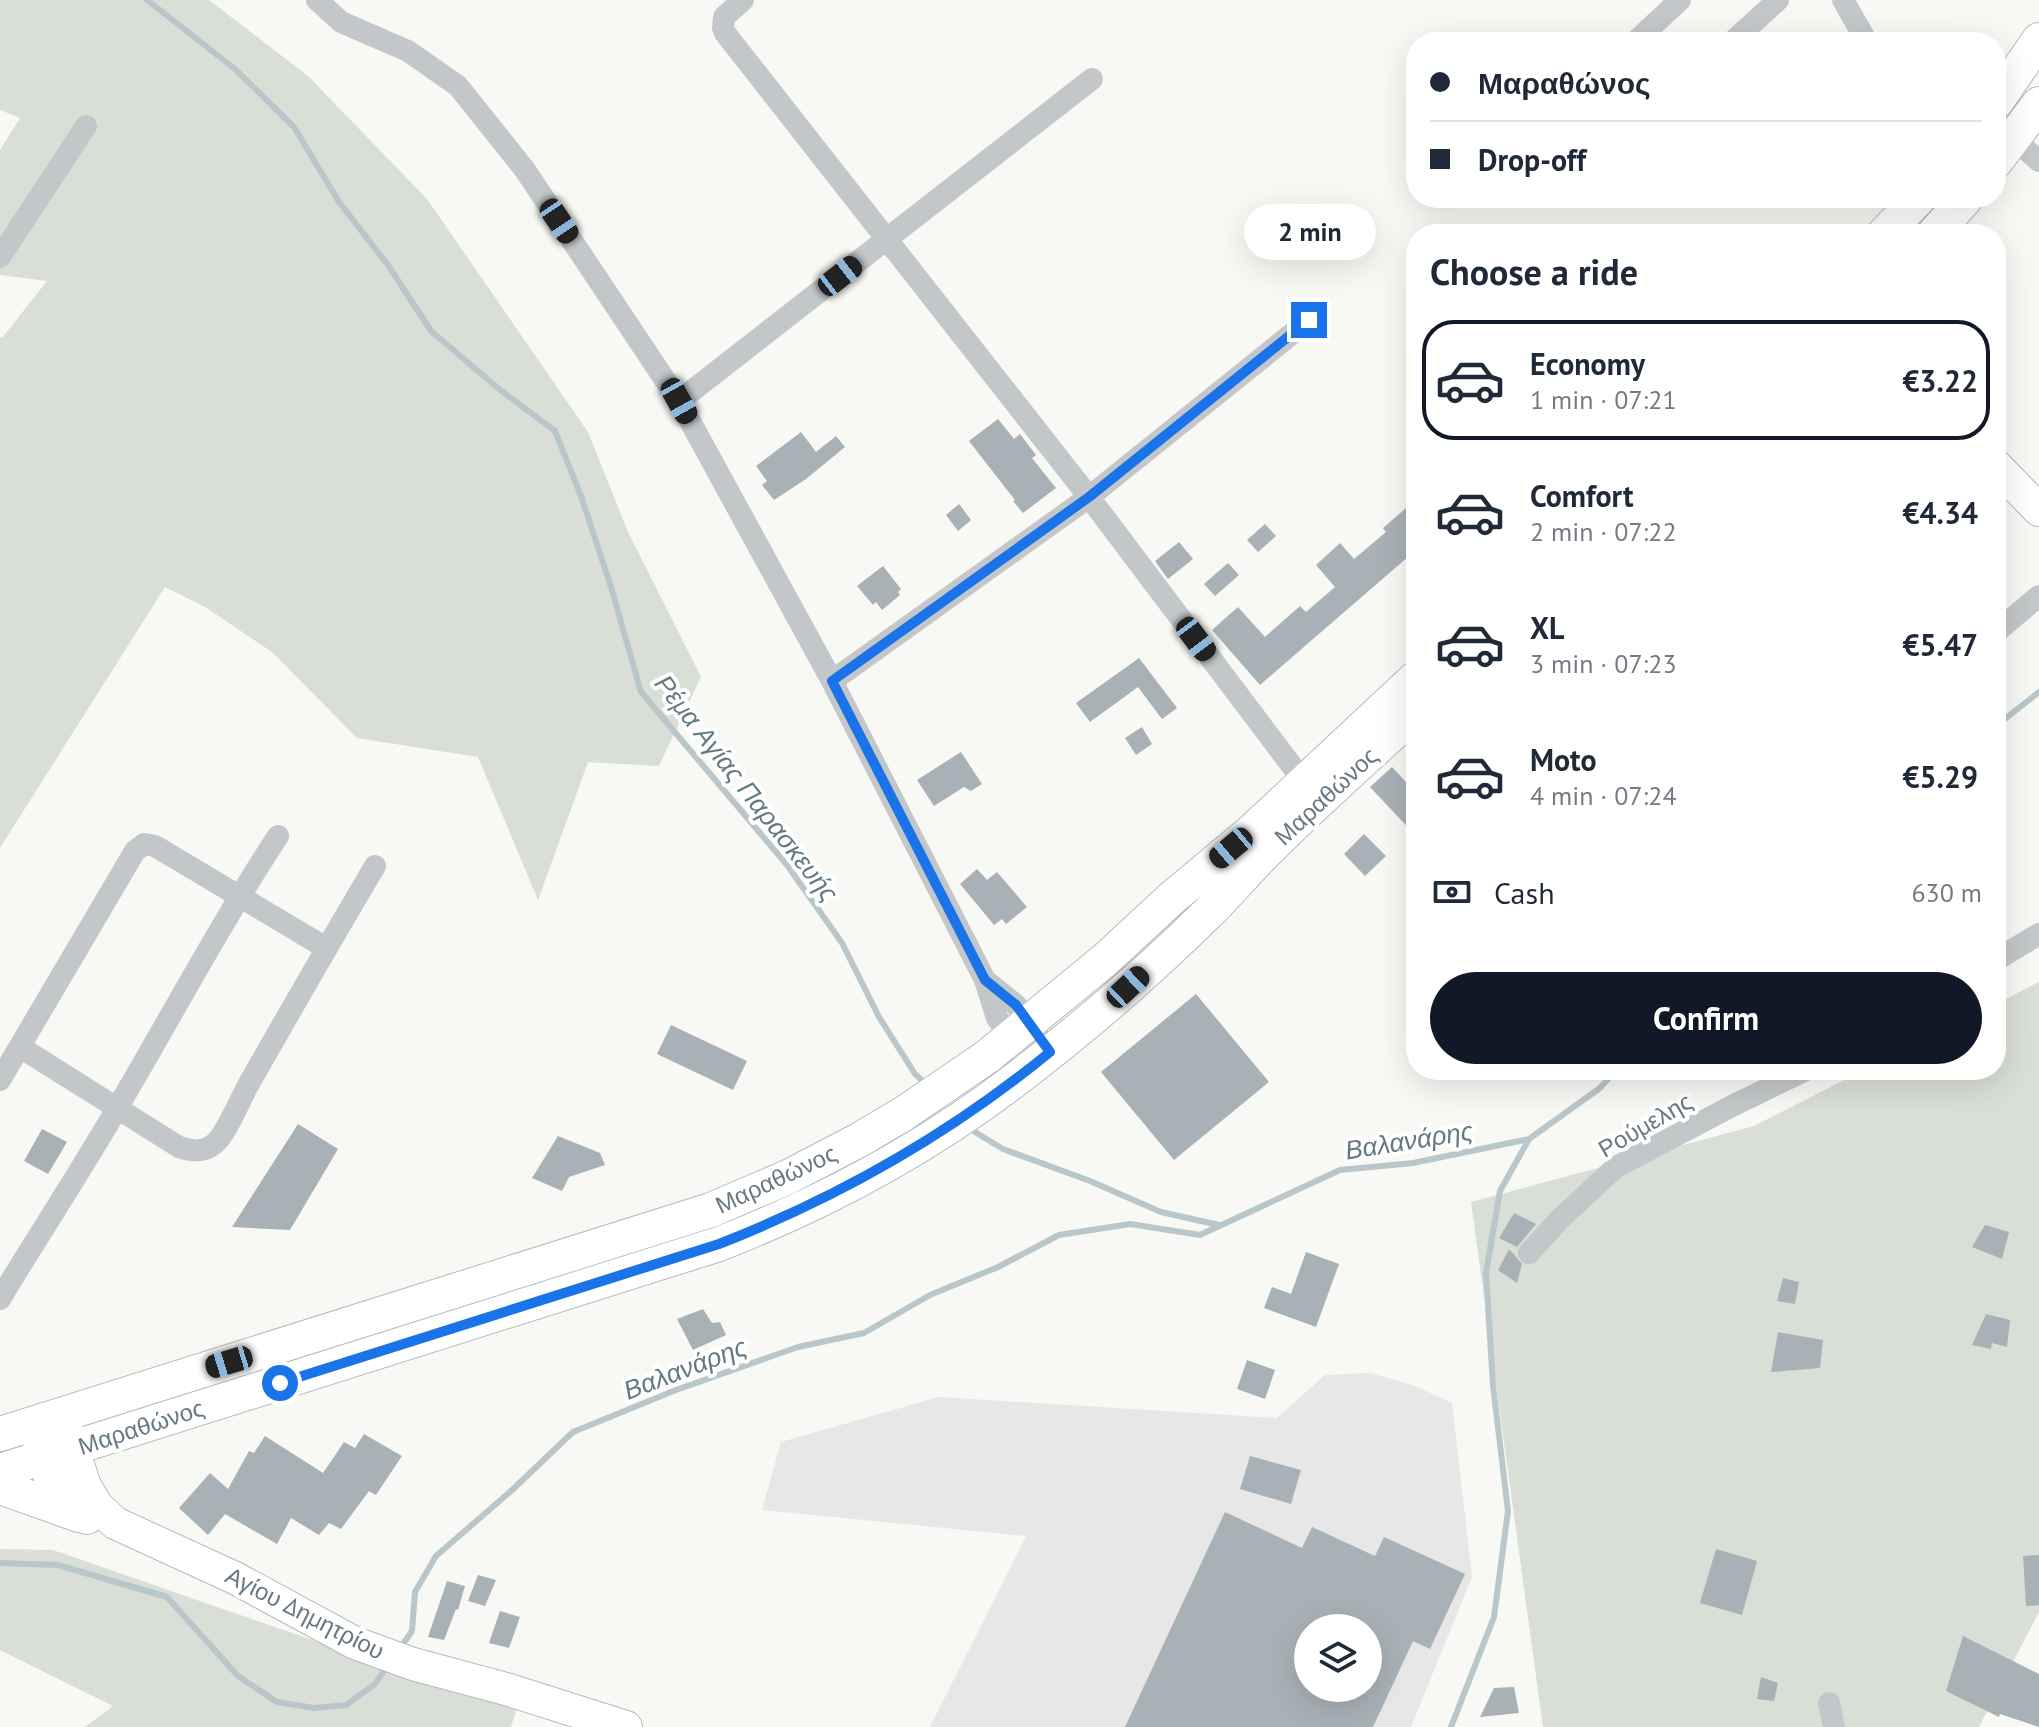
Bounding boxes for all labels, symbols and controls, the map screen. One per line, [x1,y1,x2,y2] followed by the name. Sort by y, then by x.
[1478,63,1651,102] text: Μαραθώνος
[1478,140,1586,179] text: Drop-off
[536,194,582,248] car
[1243,204,1375,260] callout: 2 min
[1278,215,1342,248] text: 2 min
[1430,248,1638,295] text: Choose a ride
[814,252,866,300] car
[1291,302,1327,338] route end
[1434,344,1506,416] icon: car
[1530,344,1645,383] text: Economy
[1903,361,1978,400] text: €3.22
[657,374,701,428] car
[1530,383,1677,416] text: 1 min · 07:21
[1434,476,1506,548] icon: car
[1530,476,1633,515] text: Comfort
[1903,493,1978,532] text: €4.34
[1530,515,1677,548] text: 2 min · 07:22
[1434,608,1506,680] icon: car
[1530,608,1564,647] text: XL
[1172,613,1220,665] car
[1903,625,1978,664] text: €5.47
[1530,647,1677,680] text: 3 min · 07:23
[648,668,846,908] water label: Ρέμα Αγίας Παρασκευής
[1268,740,1384,852] street label: Μαραθώνος
[1434,740,1506,812] icon: car
[1530,740,1597,779] text: Moto
[1903,757,1978,796] text: €5.29
[1530,779,1677,812] text: 4 min · 07:24
[1205,823,1257,873] car
[1430,870,1474,914] icon: cash
[1494,873,1555,912] text: Cash
[1911,876,1982,909] text: 630 m
[1102,962,1154,1012] car
[1430,972,1982,1064] button: Confirm
[1593,1086,1697,1164] street label: Ρούμελης
[1343,1114,1476,1166] water label: Βαλανάρης
[710,1137,842,1221] street label: Μαραθώνος
[619,1329,752,1407] water label: Βαλανάρης
[203,1344,255,1380] car
[262,1365,298,1401] route start
[74,1392,208,1462] street label: Μαραθώνος
[220,1560,390,1666] street label: Αγίου Δημητρίου
[1294,1614,1382,1702] map controls
[1294,1614,1382,1702] button: layers

